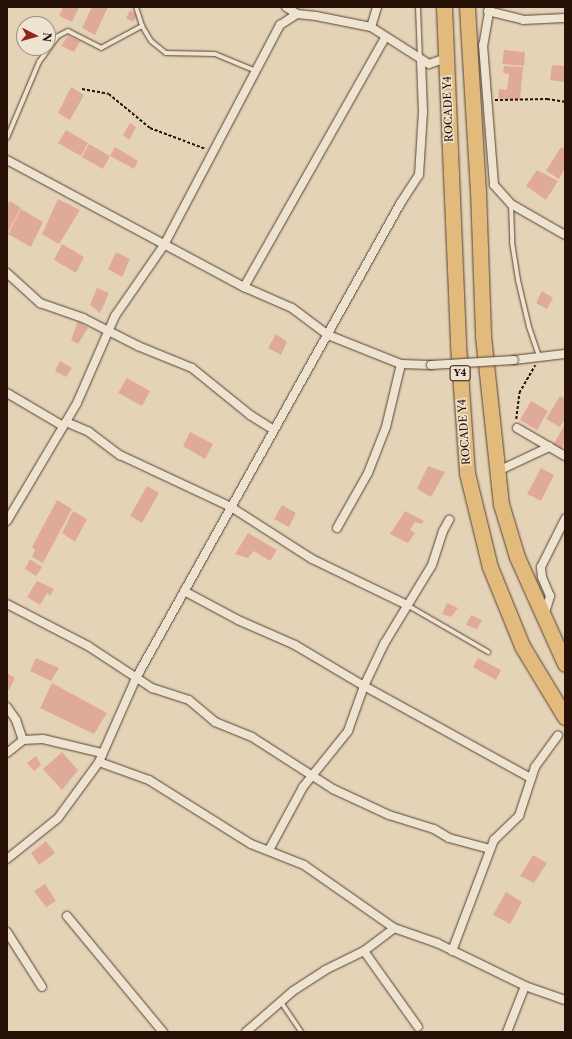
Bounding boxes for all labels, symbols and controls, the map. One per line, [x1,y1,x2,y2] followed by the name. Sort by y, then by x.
[16,16,56,56] north arrow
[39,32,54,43] text: N
[440,76,456,142] street label: ROCADE Y4
[449,365,471,381] road number: Y4
[455,398,473,466] street label: ROCADE Y4

